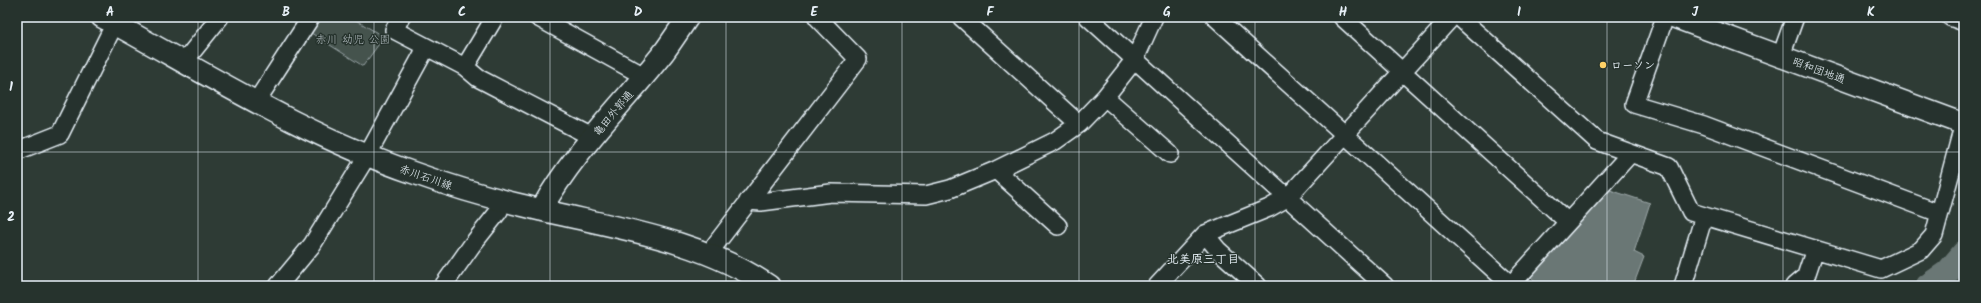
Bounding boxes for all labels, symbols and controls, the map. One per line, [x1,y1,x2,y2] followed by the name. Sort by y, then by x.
[106,2,114,23] text: A
[282,2,290,23] text: B
[458,2,466,23] text: C
[634,2,643,23] text: D
[810,2,818,23] text: E
[986,2,994,23] text: F
[1163,2,1171,23] text: G
[1339,2,1348,23] text: H
[1517,2,1521,23] text: I
[1692,2,1699,23] text: J
[1867,2,1875,23] text: K
[316,31,390,49] park label: 赤川 幼児 公園
[1790,53,1848,89] street label: 昭和団地通
[1611,57,1655,75] place label: ローソン
[1598,60,1608,70] marker: ローソン
[9,77,13,98] text: 1
[589,87,638,140] street label: 亀田外郭通
[397,160,455,195] street label: 赤川石川線
[7,207,15,228] text: 2
[1167,250,1239,269] district label: 北美原三丁目

